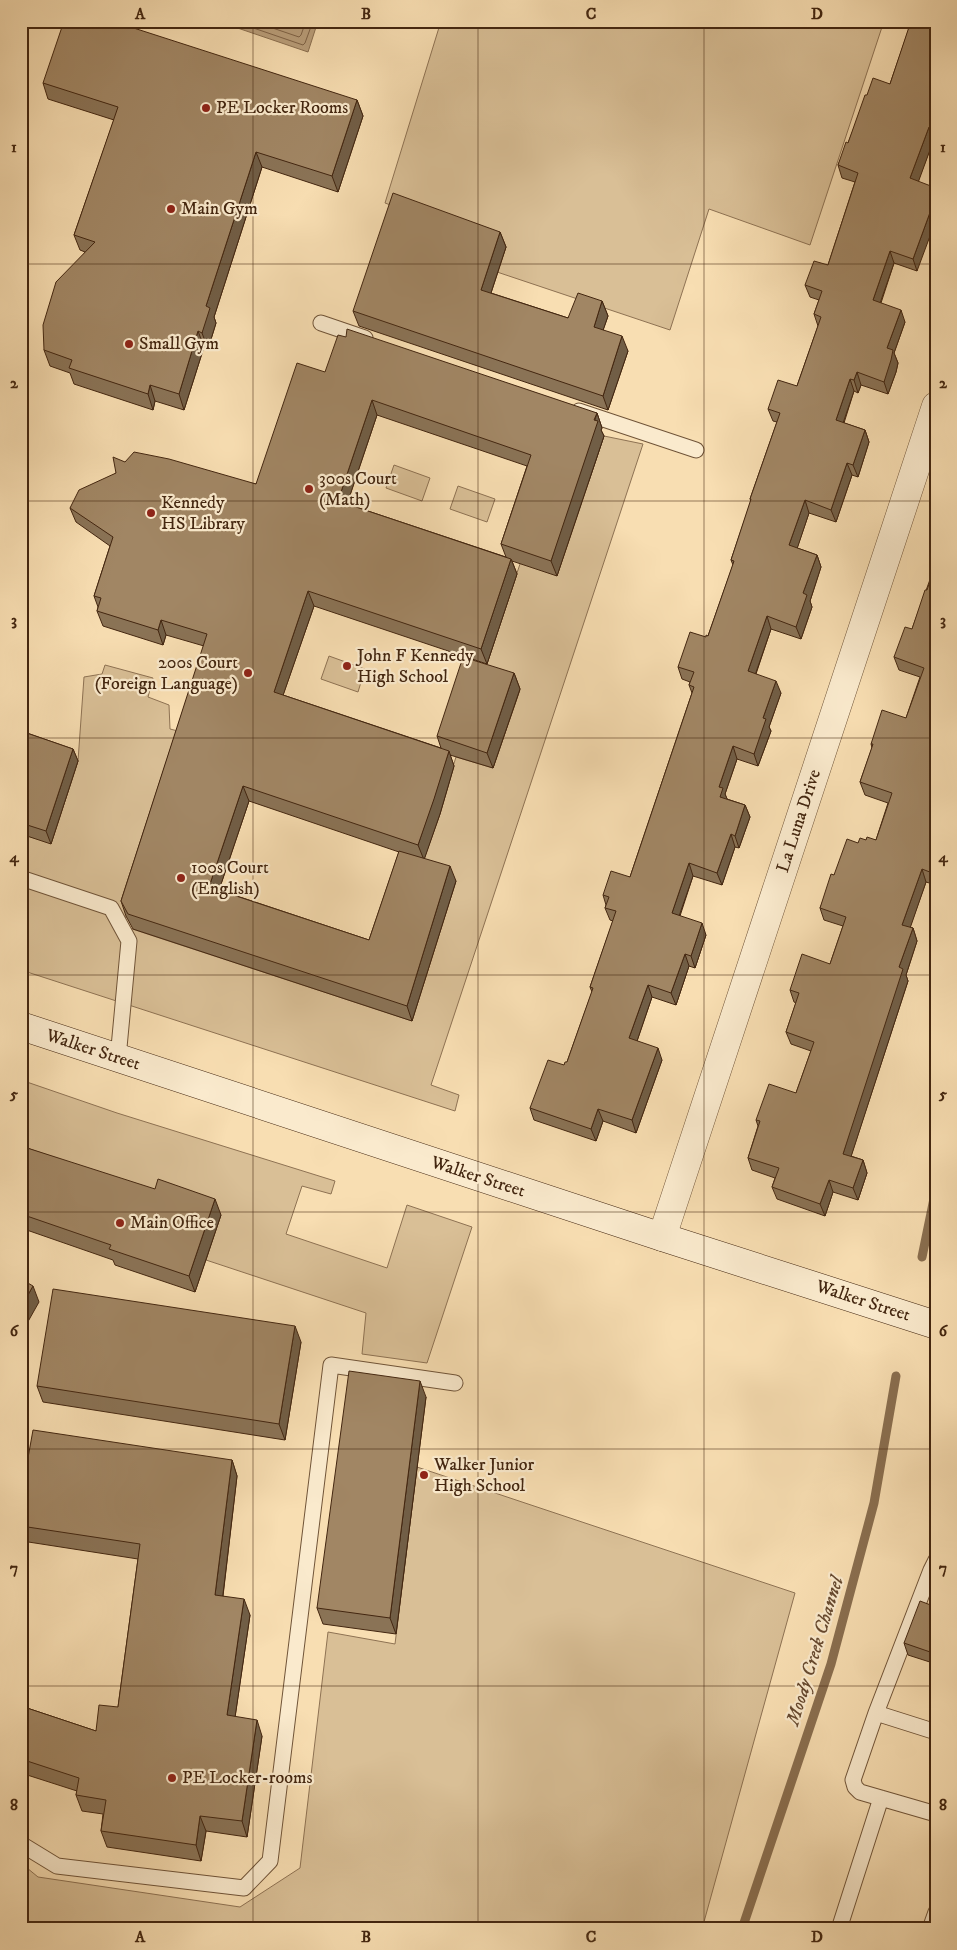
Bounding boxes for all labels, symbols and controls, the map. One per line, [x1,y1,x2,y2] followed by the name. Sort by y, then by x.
[134,4,146,24] text: A
[361,4,371,24] text: B
[586,4,596,24] text: C
[811,4,823,24] text: D
[216,97,348,119] place label: PE Locker Rooms
[200,102,212,114] marker: PE Locker Rooms
[11,137,17,157] text: 1
[940,137,946,157] text: 1
[181,198,258,220] place label: Main Gym
[165,203,177,215] marker: Main Gym
[139,333,219,355] place label: Small Gym
[123,338,135,350] marker: Small Gym
[10,373,19,393] text: 2
[939,373,948,393] text: 2
[319,468,397,511] place label: 300s Court (Math)
[303,483,315,495] marker: 300s Court (Math)
[161,492,245,535] place label: Kennedy HS Library
[145,507,157,519] marker: Kennedy HS Library
[11,610,17,630] text: 3
[940,610,946,630] text: 3
[355,645,474,688] place label: John F Kennedy High School
[95,652,238,695] place label: 200s Court (Foreign Language)
[341,660,353,672] marker: John F Kennedy High School
[242,667,254,679] marker: 200s Court (Foreign Language)
[772,767,826,875] street label: La Luna Drive
[8,847,19,867] text: 4
[937,847,948,867] text: 4
[191,857,269,900] place label: 100s Court (English)
[175,872,187,884] marker: 100s Court (English)
[42,1024,143,1076] street label: Walker Street
[9,1084,18,1104] text: 5
[938,1084,947,1104] text: 5
[427,1151,528,1203] street label: Walker Street
[130,1212,214,1234] place label: Main Office
[114,1217,126,1229] marker: Main Office
[812,1275,913,1327] street label: Walker Street
[10,1321,20,1341] text: 6
[939,1321,949,1341] text: 6
[433,1454,534,1497] place label: Walker Junior High School
[418,1469,430,1481] marker: Walker Junior High School
[10,1558,18,1578] text: 7
[939,1558,947,1578] text: 7
[781,1572,849,1730] water label: Moody Creek Channel
[182,1767,313,1789] place label: PE Locker-rooms
[166,1772,178,1784] marker: PE Locker-rooms
[10,1795,18,1815] text: 8
[939,1795,947,1815] text: 8
[134,1927,146,1947] text: A
[361,1927,371,1947] text: B
[586,1927,596,1947] text: C
[811,1927,823,1947] text: D

